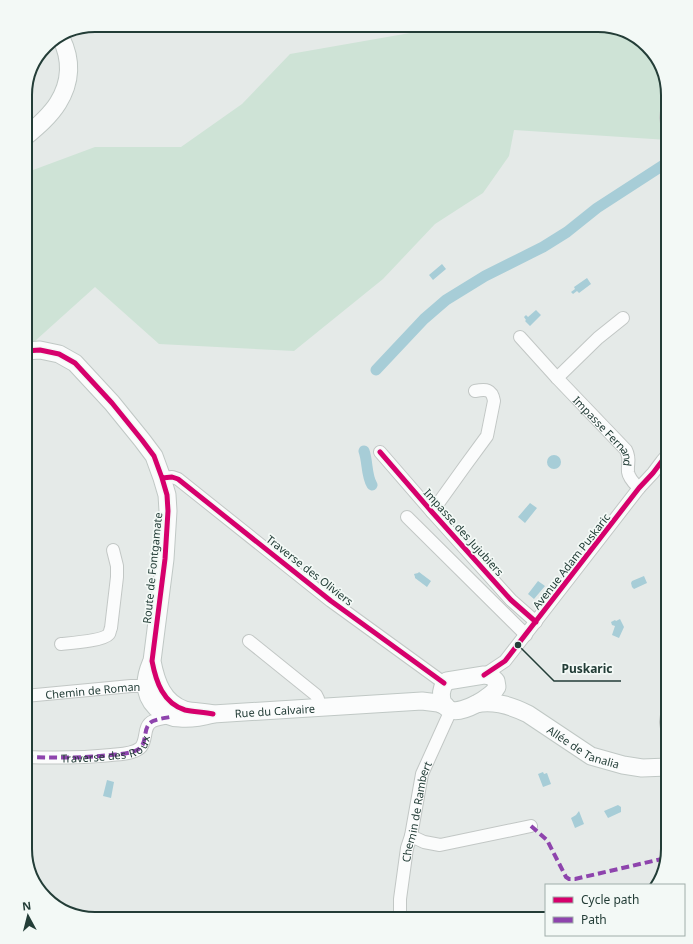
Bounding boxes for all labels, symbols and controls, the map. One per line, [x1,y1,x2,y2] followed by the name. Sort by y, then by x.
[570,392,636,467] street label: Impasse Fernand
[421,485,507,579] street label: Impasse des Jujubiers
[529,510,613,612] street label: Avenue Adam Puskaric
[139,512,165,624] street label: Route de Fontgamate
[263,531,357,609] street label: Traverse des Oliviers
[554,657,621,681] callout: Puskaric
[561,660,613,677] text: Puskaric
[44,678,140,702] street label: Chemin de Roman
[234,700,315,720] street label: Rue du Calvaire
[545,722,621,771] street label: Allée de Tanalia
[61,734,153,765] street label: Traverse des Roux
[398,758,434,863] street label: Chemin de Rambert
[545,884,685,936] legend
[581,891,639,908] text: Cycle path
[8,896,48,936] north arrow
[21,898,32,914] text: N
[581,911,607,928] text: Path

